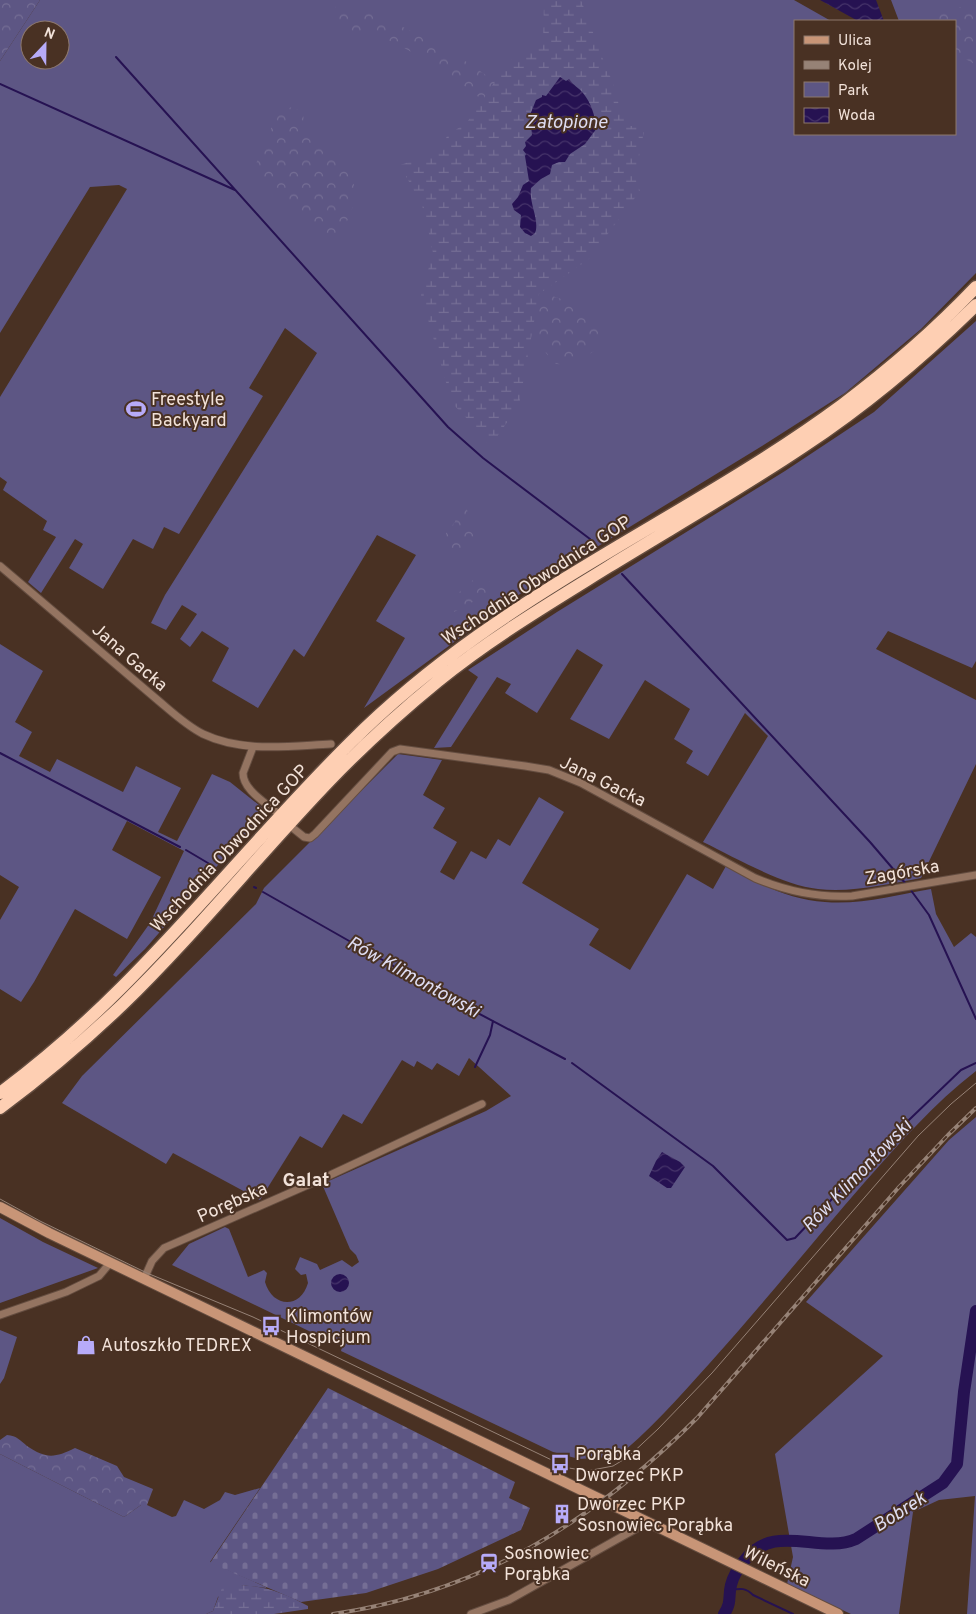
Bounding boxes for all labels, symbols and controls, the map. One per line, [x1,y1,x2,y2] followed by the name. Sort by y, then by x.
[20,20,70,70] north arrow
[794,20,956,135] legend
[41,25,57,44] text: N
[838,32,871,51] text: Ulica
[838,57,872,76] text: Kolej
[838,82,869,101] text: Park
[838,107,875,126] text: Woda
[525,111,608,135] water label: Zatopione
[151,389,227,433] place label: Freestyle Backyard
[125,398,147,420] sports icon: Freestyle Backyard
[438,511,636,651] street label: Wschodnia Obwodnica GOP
[86,619,172,697] street label: Jana Gacka
[555,752,649,813] street label: Jana Gacka
[146,760,314,938] street label: Wschodnia Obwodnica GOP
[863,856,941,891] street label: Zagórska
[342,931,485,1025] water label: Rów Klimontowski
[797,1114,918,1238] water label: Rów Klimontowski
[283,1169,329,1193] district label: Galat
[194,1178,271,1229] street label: Porębska
[286,1306,372,1350] place label: Klimontów Hospicjum
[260,1315,282,1337] bus stop icon: Klimontów Hospicjum
[75,1334,97,1356] shop icon: Autoszkło TEDREX
[101,1335,252,1358] place label: Autoszkło TEDREX
[575,1444,683,1488] place label: Porąbka Dworzec PKP
[549,1453,571,1475] bus stop icon: Porąbka Dworzec PKP
[869,1487,932,1538] water label: Bobrek
[577,1494,733,1538] place label: Dworzec PKP Sosnowiec Porąbka
[551,1503,573,1525] building icon: Dworzec PKP Sosnowiec Porąbka
[739,1541,813,1593] street label: Wileńska
[504,1543,589,1587] place label: Sosnowiec Porąbka
[478,1552,500,1574] station icon: Sosnowiec Porąbka

